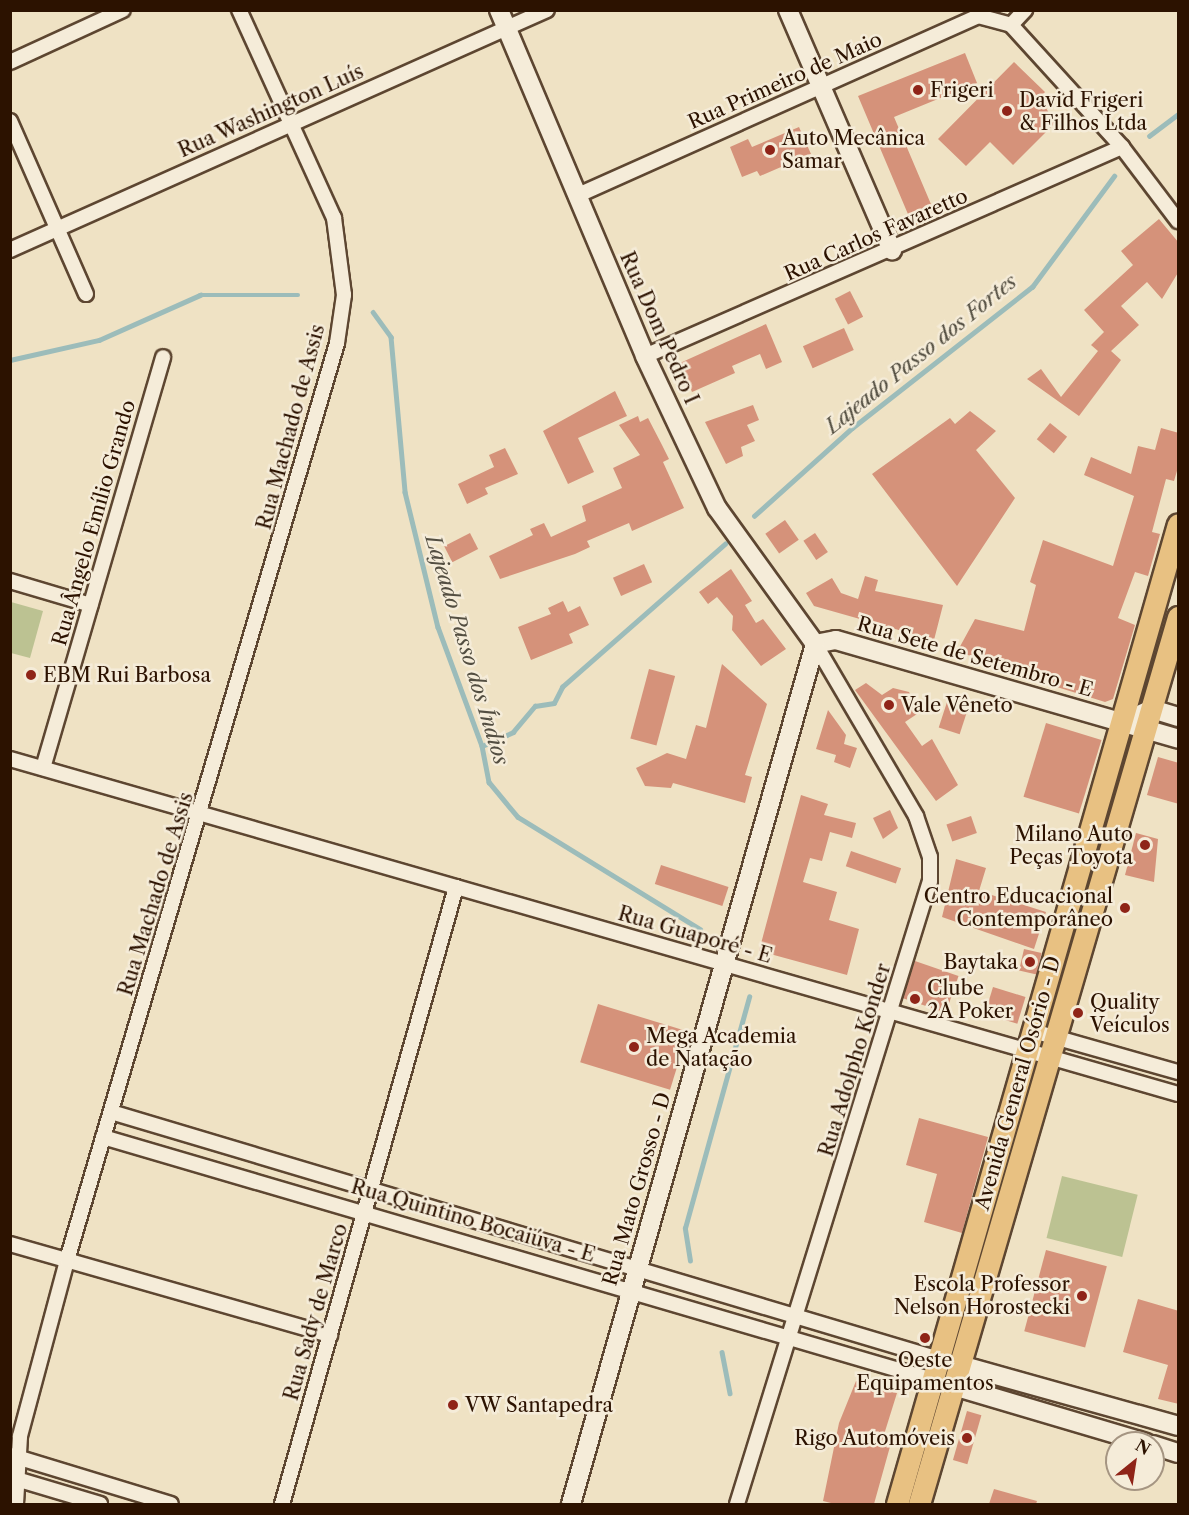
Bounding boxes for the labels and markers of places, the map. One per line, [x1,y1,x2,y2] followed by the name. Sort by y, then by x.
[930,78,994,102] place label: Frigeri
[911,83,925,97] marker: Frigeri
[1019,88,1147,135] place label: David Frigeri & Filhos Ltda
[1000,104,1014,118] marker: David Frigeri & Filhos Ltda
[782,126,925,173] place label: Auto Mecânica Samar
[763,143,777,157] marker: Auto Mecânica Samar
[43,663,211,687] place label: EBM Rui Barbosa
[24,668,38,682] marker: EBM Rui Barbosa
[901,693,1014,717] place label: Vale Vêneto
[882,698,896,712] marker: Vale Vêneto
[1009,822,1133,869] place label: Milano Auto Peças Toyota
[1138,838,1152,852] marker: Milano Auto Peças Toyota
[924,885,1113,932] place label: Centro Educacional Contemporâneo
[1118,901,1132,915] marker: Centro Educacional Contemporâneo
[944,950,1018,974] place label: Baytaka
[1023,955,1037,969] marker: Baytaka
[927,976,1014,1023] place label: Clube 2A Poker
[1090,990,1170,1037] place label: Quality Veículos
[908,992,922,1006] marker: Clube 2A Poker
[1071,1006,1085,1020] marker: Quality Veículos
[646,1024,797,1071] place label: Mega Academia de Natação
[627,1040,641,1054] marker: Mega Academia de Natação
[894,1272,1070,1319] place label: Escola Professor Nelson Horostecki
[1075,1289,1089,1303] marker: Escola Professor Nelson Horostecki
[918,1331,932,1345] marker: Oeste Equipamentos
[856,1348,994,1395] place label: Oeste Equipamentos
[465,1393,614,1417] place label: VW Santapedra
[446,1398,460,1412] marker: VW Santapedra
[793,1426,955,1450] place label: Rigo Automóveis
[960,1431,974,1445] marker: Rigo Automóveis

